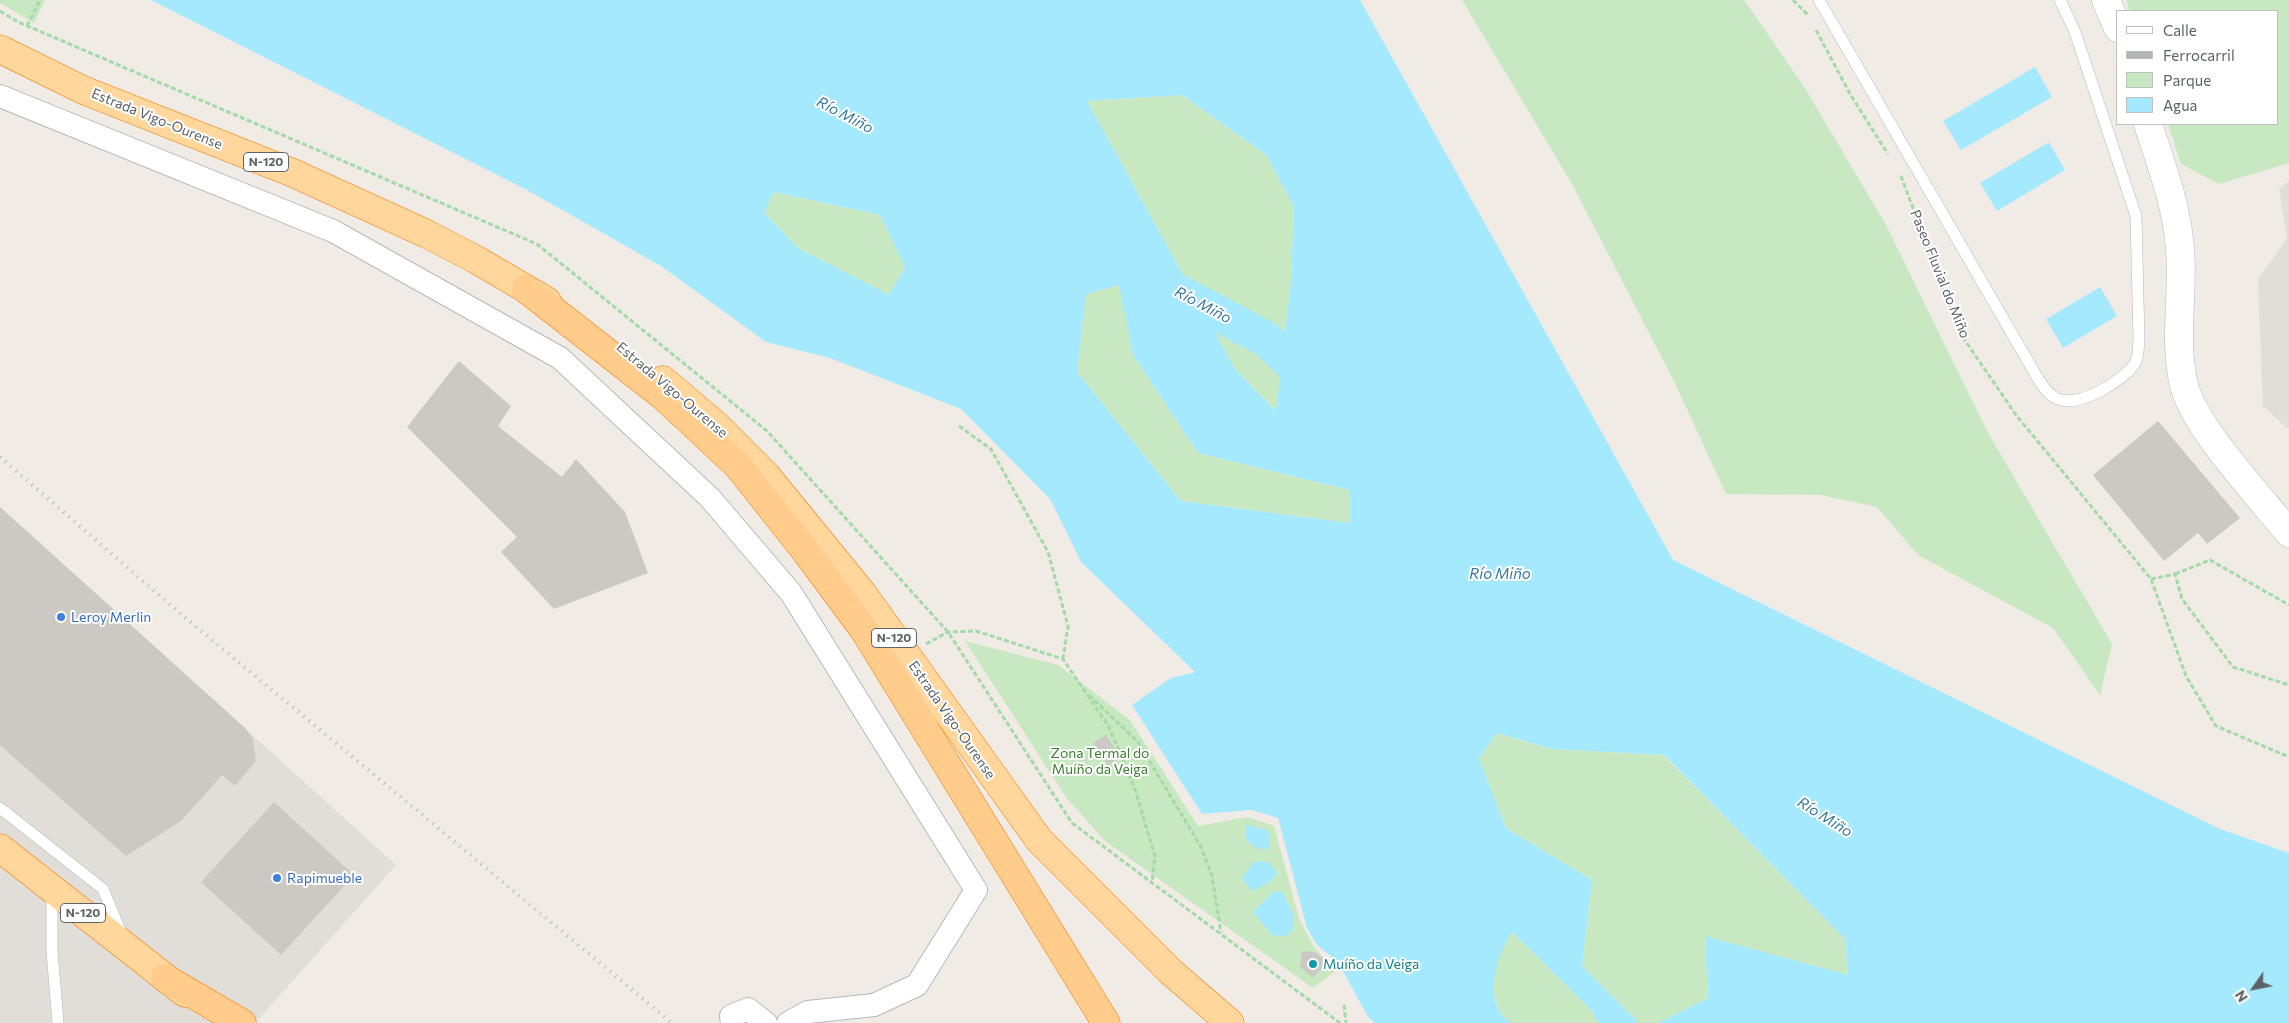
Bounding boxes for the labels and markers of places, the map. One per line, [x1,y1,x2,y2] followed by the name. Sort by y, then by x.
[71,609,151,625] place label: Leroy Merlin
[55,611,67,623] marker: Leroy Merlin
[287,870,362,886] place label: Rapimueble
[271,872,283,884] marker: Rapimueble
[1323,956,1419,972] place label: Muíño da Veiga
[1307,958,1319,970] marker: Muíño da Veiga

